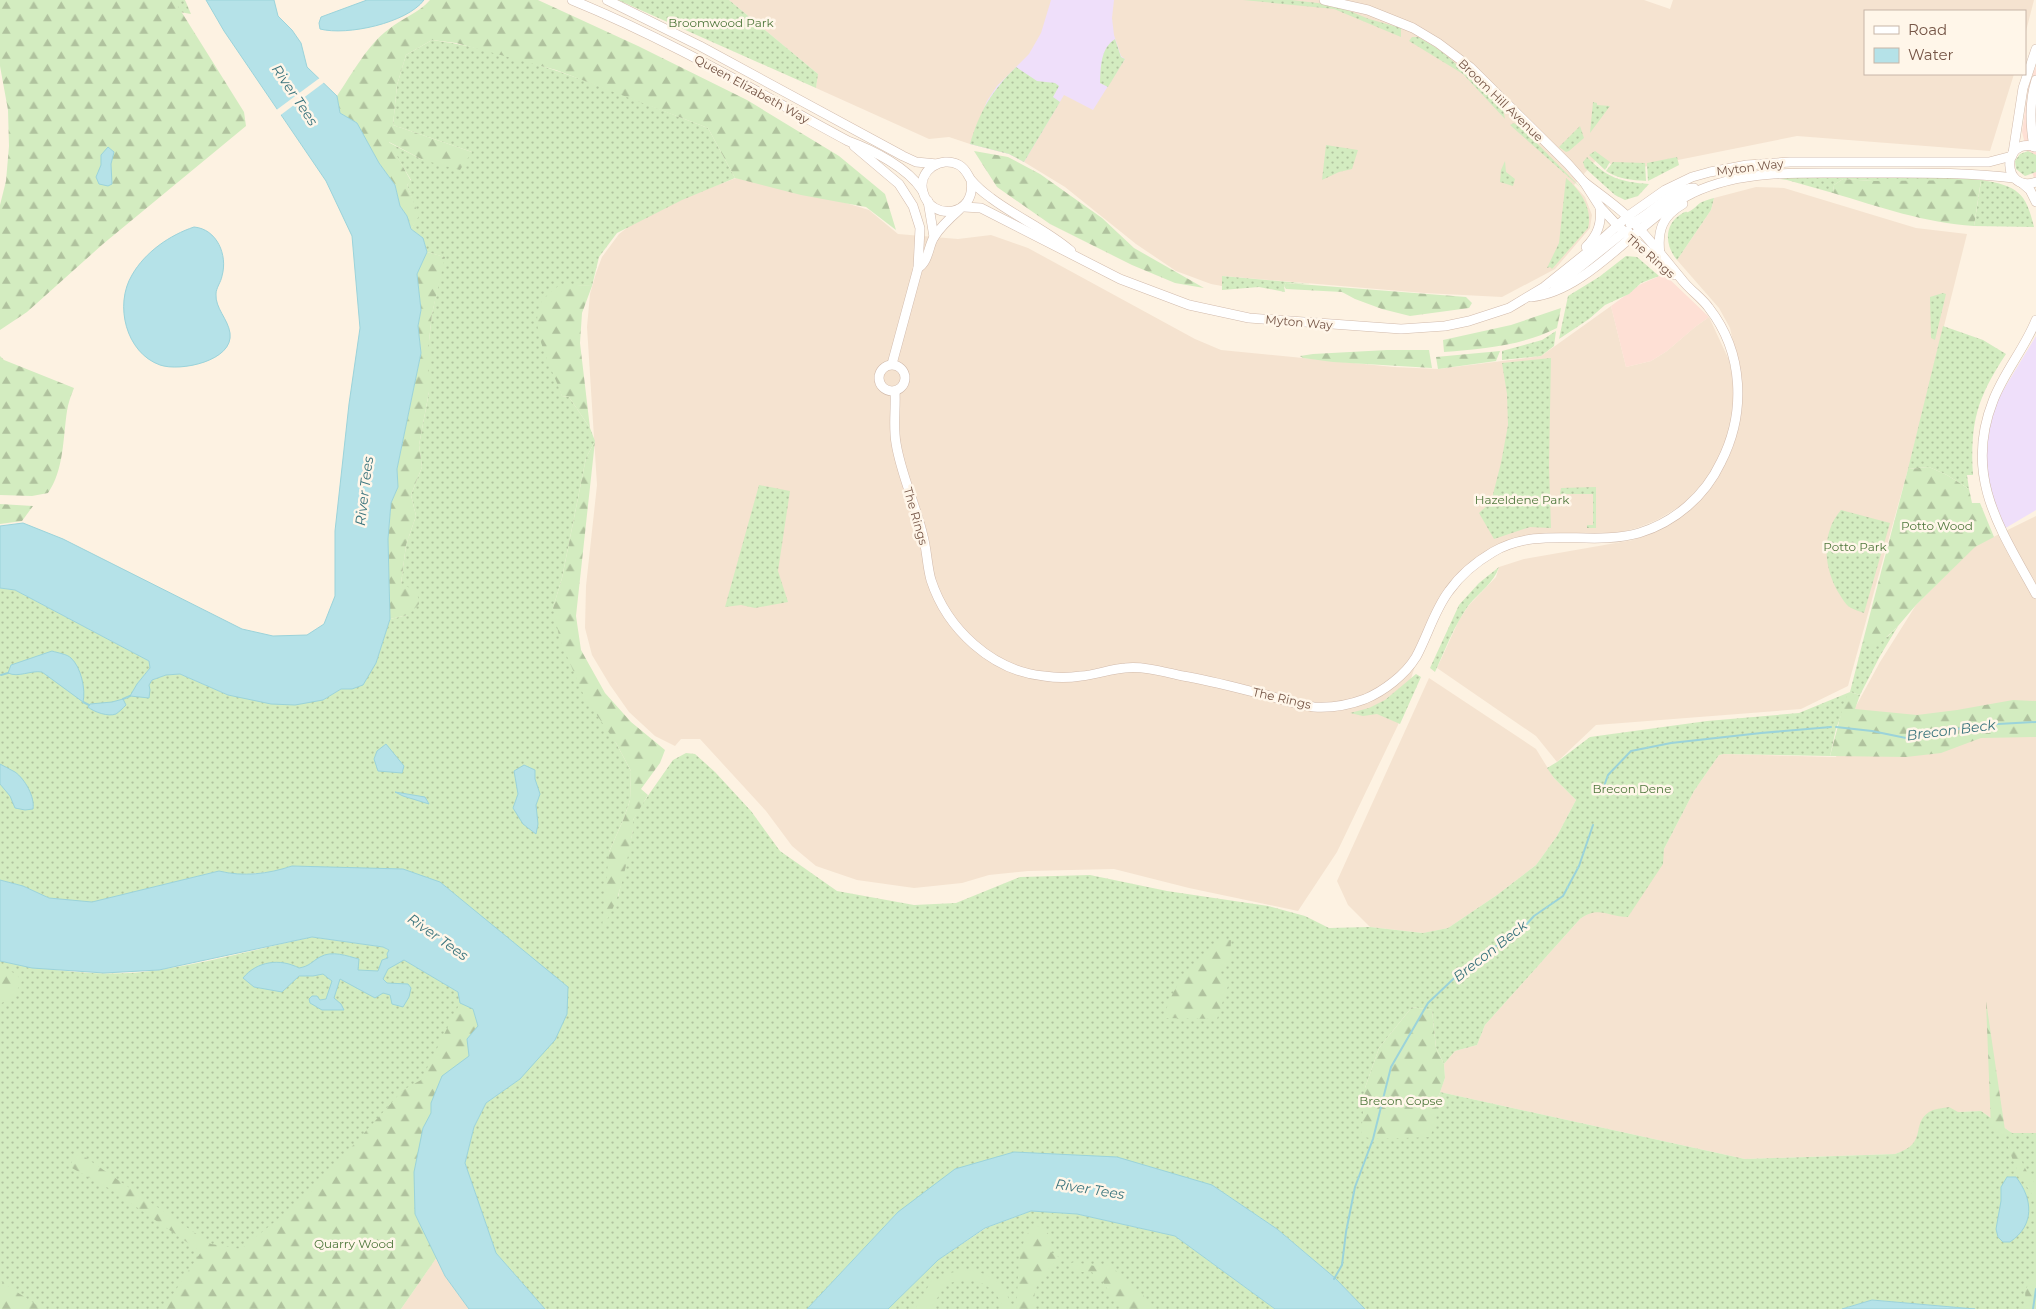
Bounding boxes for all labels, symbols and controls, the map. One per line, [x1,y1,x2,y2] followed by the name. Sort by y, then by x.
[1864,10,2026,75] legend
[668,15,775,30] park label: Broomwood Park
[1908,20,1947,39] text: Road
[1908,45,1954,64] text: Water
[692,51,813,127] street label: Queen Elizabeth Way
[1455,56,1547,144] street label: Broom Hill Avenue
[268,61,322,129] water label: River Tees
[1716,155,1785,179] street label: Myton Way
[1624,231,1678,281] street label: The Rings
[1265,312,1334,332] street label: Myton Way
[351,455,377,527] water label: River Tees
[901,485,931,547] street label: The Rings
[1475,492,1570,507] park label: Hazeldene Park
[1901,518,1973,533] park label: Potto Wood
[1823,539,1888,554] park label: Potto Park
[1251,684,1313,712] street label: The Rings
[1906,716,1997,744] water label: Brecon Beck
[1593,781,1671,796] park label: Brecon Dene
[404,910,472,965] water label: River Tees
[1449,916,1531,986] water label: Brecon Beck
[1359,1093,1443,1108] park label: Brecon Copse
[1054,1175,1126,1203] water label: River Tees
[314,1236,394,1251] park label: Quarry Wood

